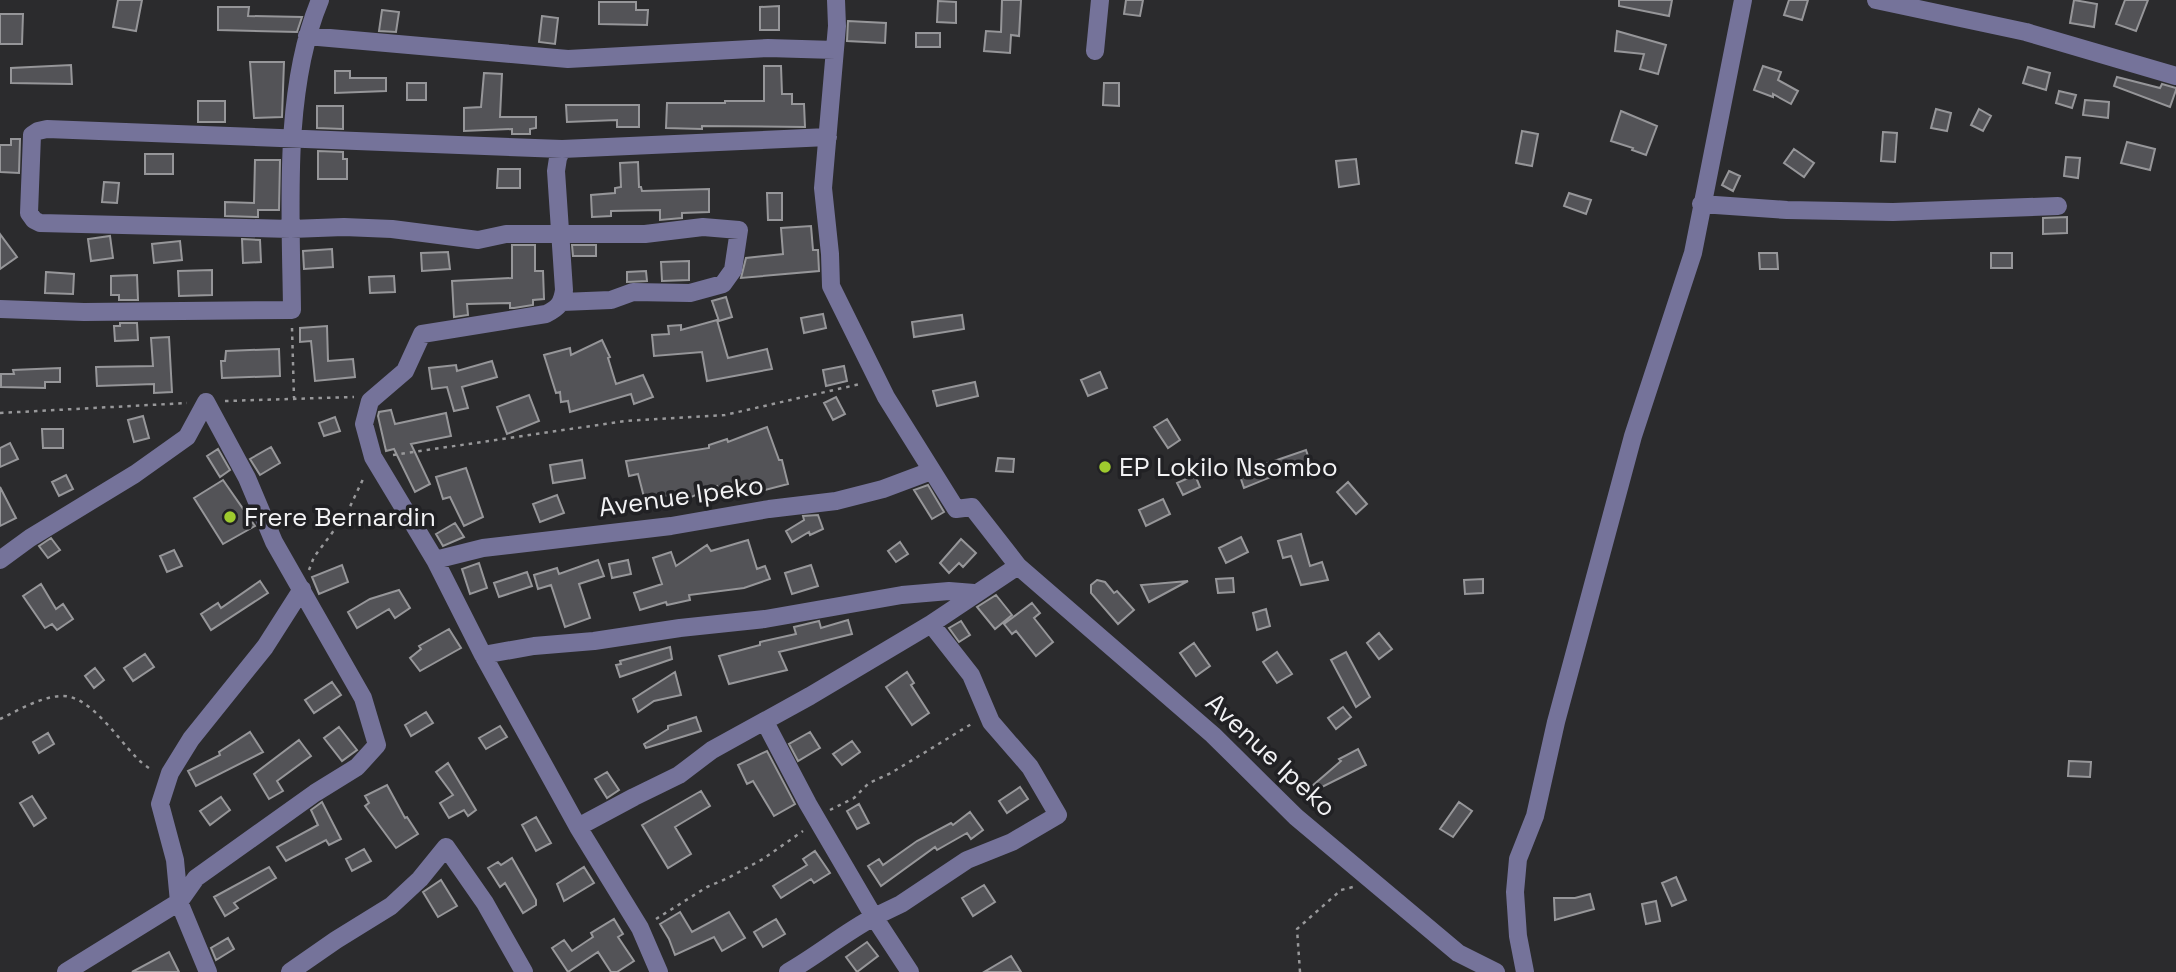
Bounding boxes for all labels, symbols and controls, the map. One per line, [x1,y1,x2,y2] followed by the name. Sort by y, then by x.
[1119,450,1338,484] place label: EP Lokilo Nsombo
[1097,459,1113,475] marker: EP Lokilo Nsombo
[596,468,766,524] street label: Avenue Ipeko
[244,500,436,534] place label: Frere Bernardin
[222,509,238,525] marker: Frere Bernardin
[1199,686,1343,824] street label: Avenue Ipeko

